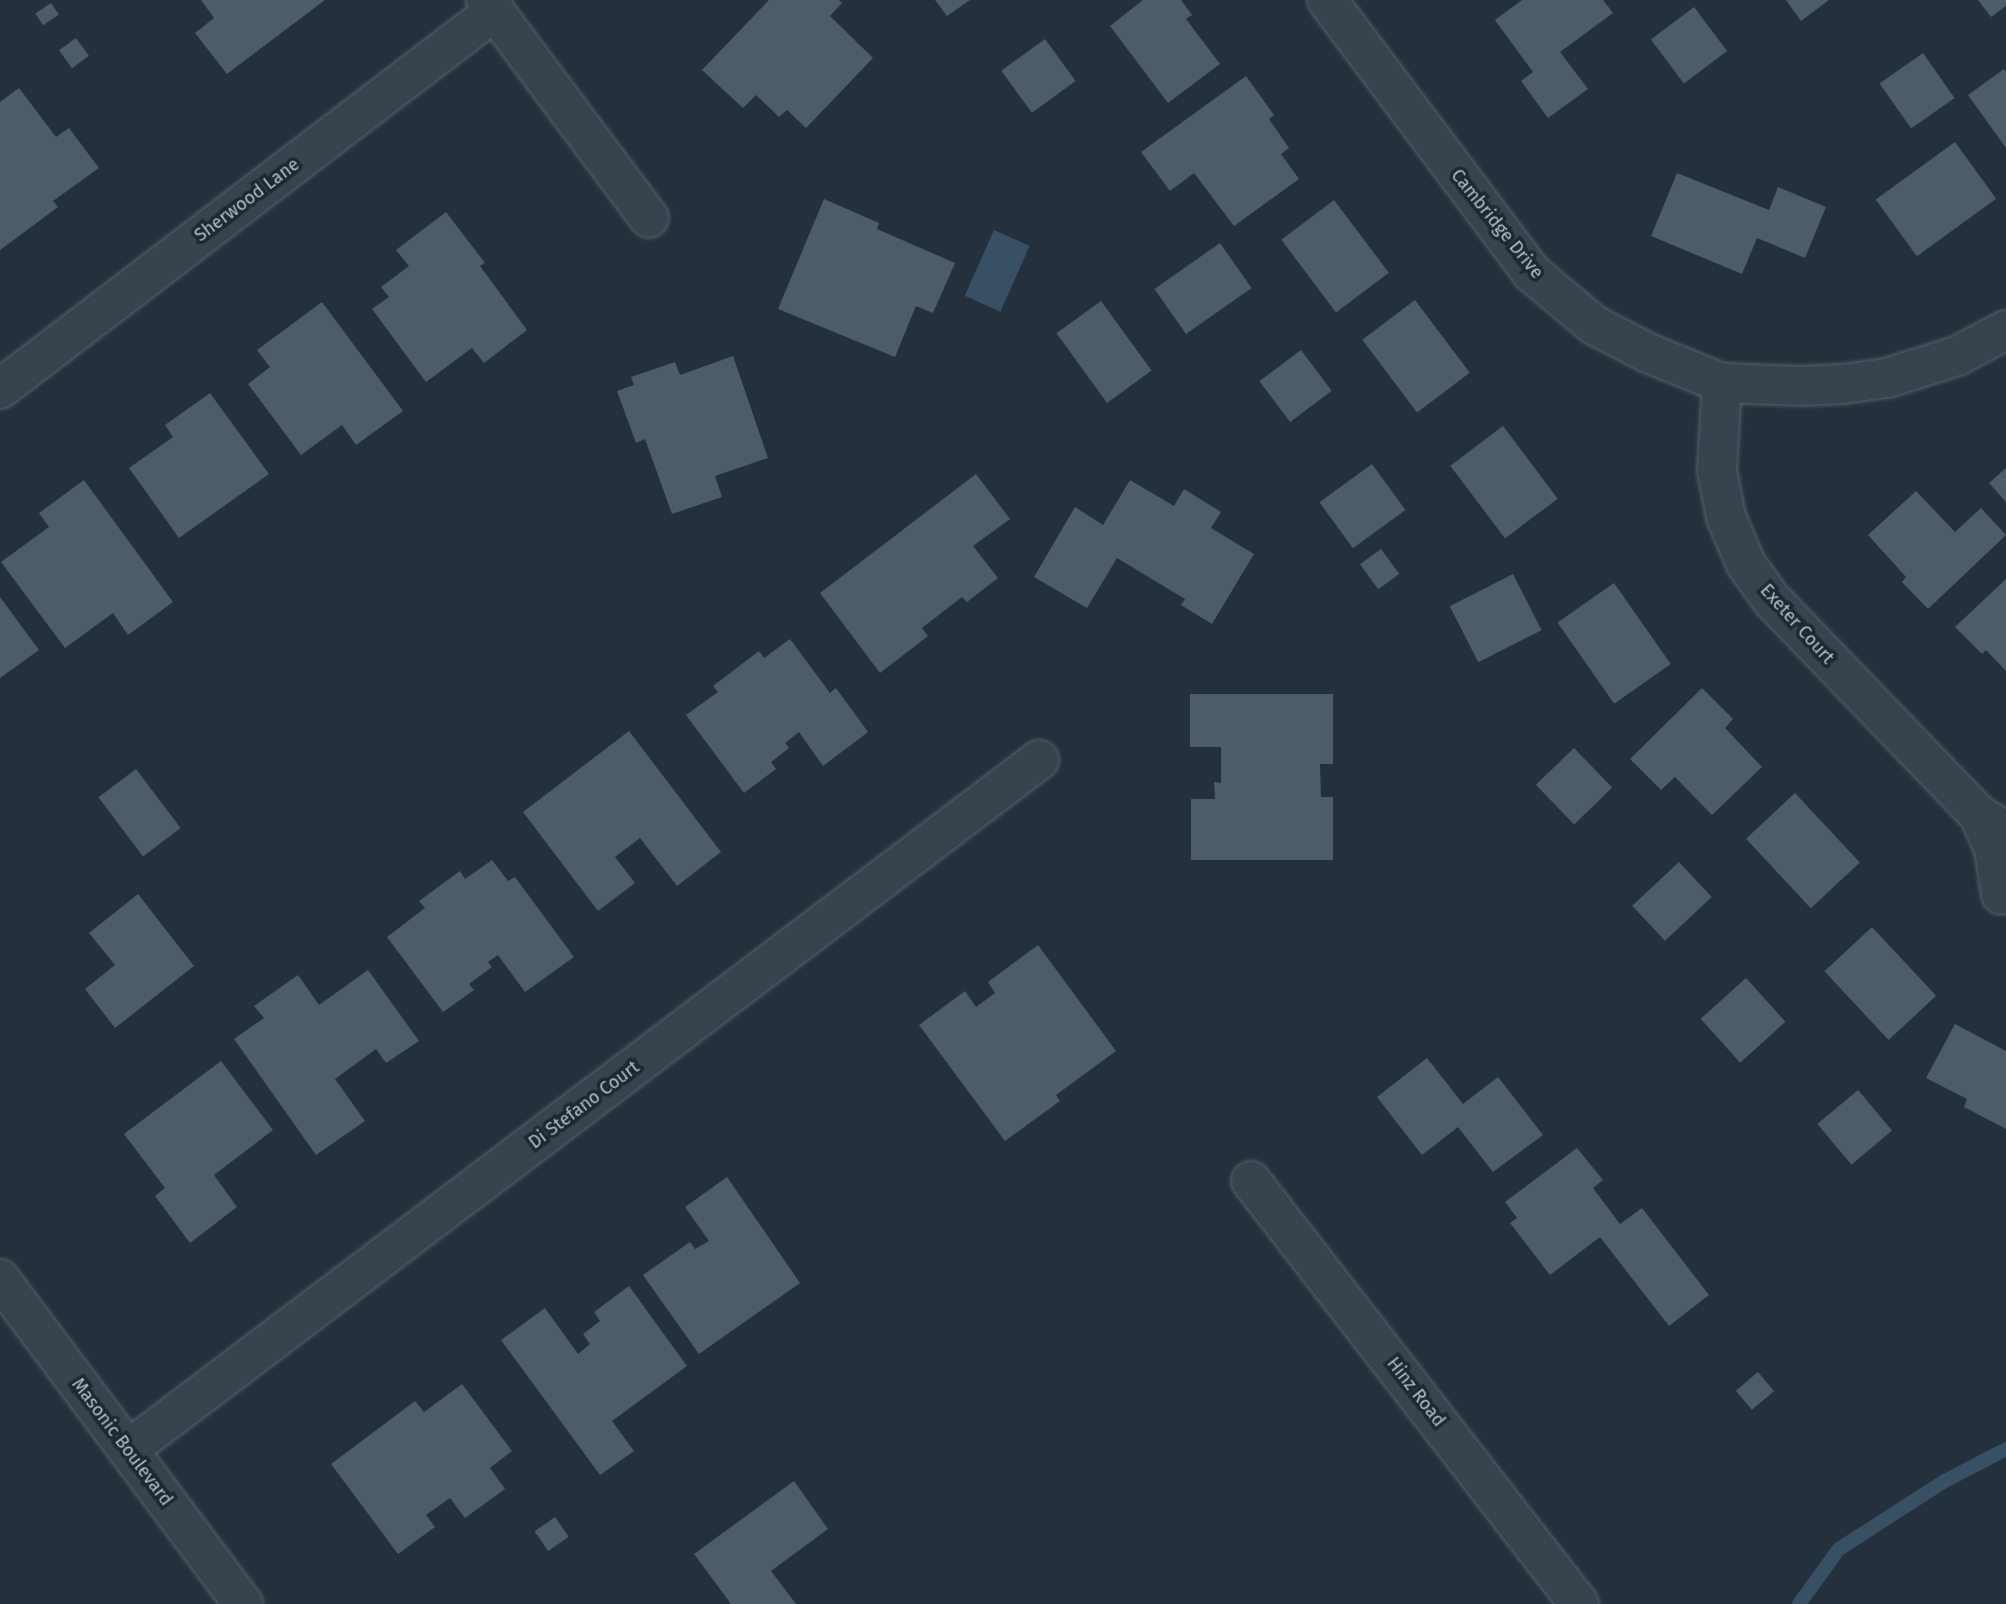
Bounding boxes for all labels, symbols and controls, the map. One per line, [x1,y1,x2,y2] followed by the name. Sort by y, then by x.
[190,154,304,246] street label: Sherwood Lane
[1446,165,1548,283] street label: Cambridge Drive
[1756,580,1838,668] street label: Exeter Court
[525,1056,643,1154] street label: Di Stefano Court
[1382,1353,1450,1431] street label: Hinz Road
[67,1374,177,1510] street label: Masonic Boulevard

